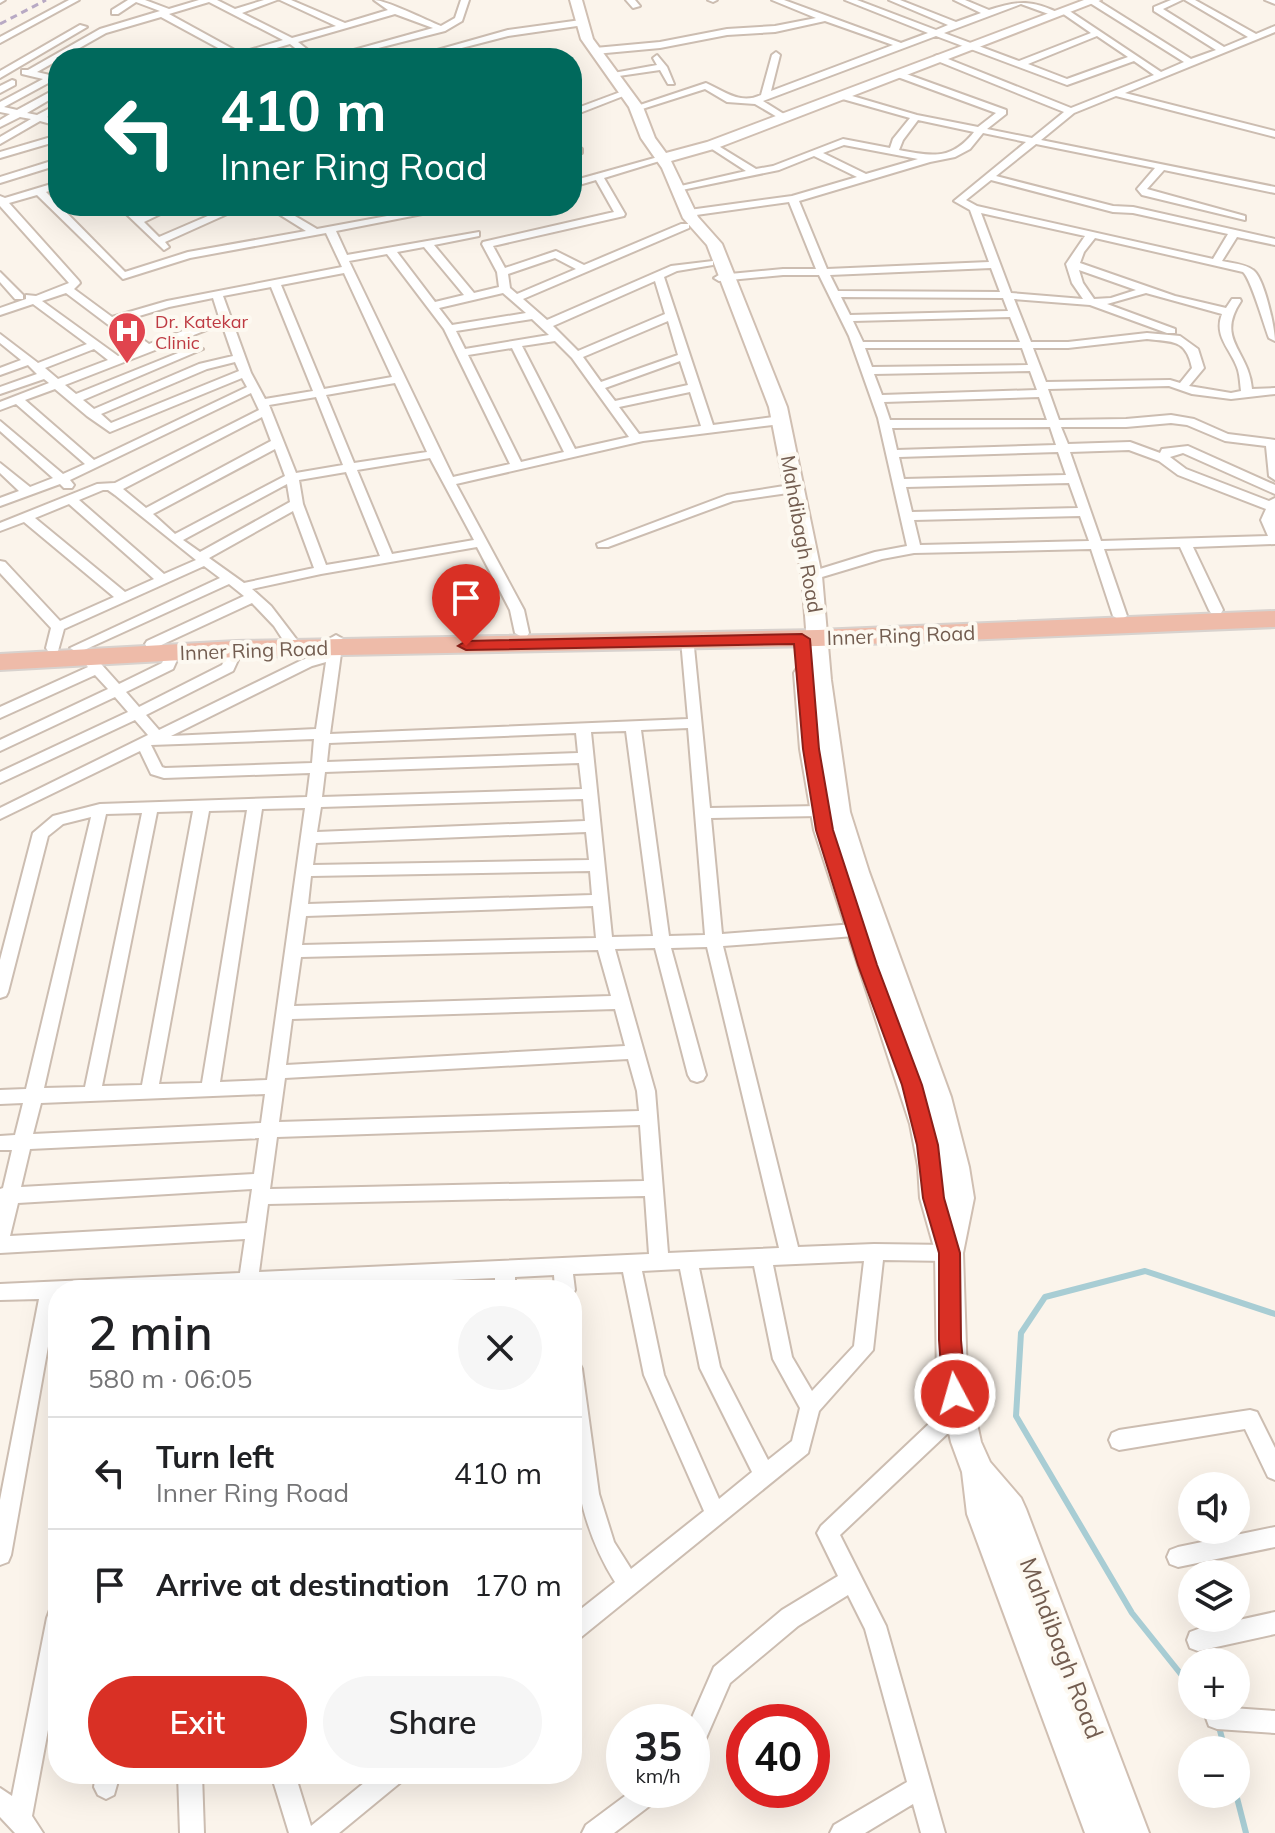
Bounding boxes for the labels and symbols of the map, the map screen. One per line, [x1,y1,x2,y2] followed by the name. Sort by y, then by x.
[106,310,148,365] hospital icon: Dr. Katekar Clinic
[155,310,249,354] place label: Dr. Katekar Clinic
[776,453,828,615] street label: Mahdibagh Road
[432,564,500,646] pin
[826,620,976,650] street label: Inner Ring Road
[179,635,329,665] street label: Inner Ring Road
[913,1352,997,1436] position arrow
[1014,1553,1110,1743] street label: Mahdibagh Road
[726,1704,830,1808] speed limit sign: 40

